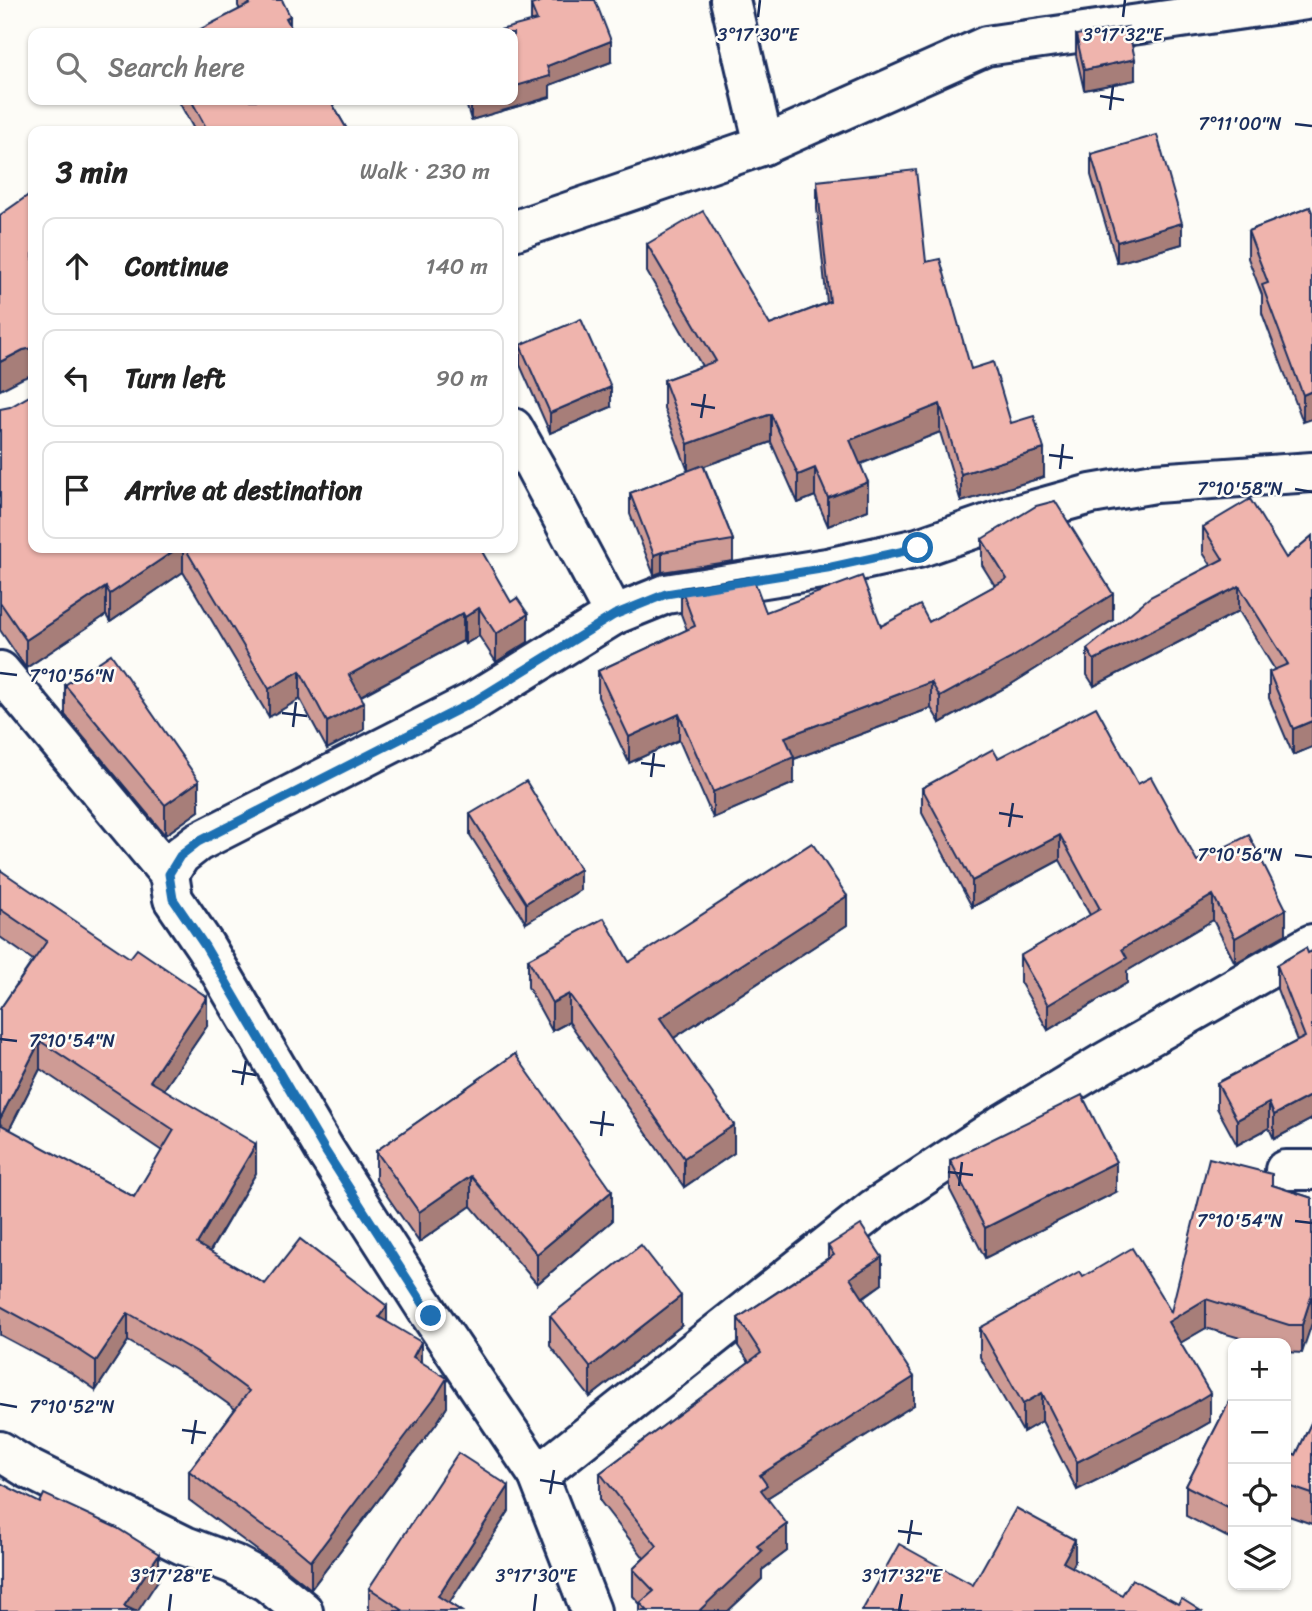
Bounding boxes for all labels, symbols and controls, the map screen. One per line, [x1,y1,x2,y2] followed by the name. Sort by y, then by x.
[718,19,800,51] text: 3°17'30"E
[1083,19,1164,51] text: 3°17'32"E
[28,28,518,105] search box
[108,44,245,90] text: Search here
[52,48,90,86] icon: search
[1199,108,1282,140] text: 7°11'00"N
[56,145,128,199] text: 3 min
[360,151,490,192] text: Walk · 230 m
[125,243,228,289] text: Continue
[426,246,488,287] text: 140 m
[58,247,96,285] icon: ahead
[125,355,225,401] text: Turn left
[436,358,488,399] text: 90 m
[58,359,96,397] icon: left
[125,467,362,513] text: Arrive at destination
[58,471,96,509] icon: arrive
[1197,473,1283,505] text: 7°10'58"N
[902,532,933,563] route start
[30,660,115,692] text: 7°10'56"N
[1198,839,1283,871] text: 7°10'56"N
[29,1025,116,1057] text: 7°10'54"N
[1197,1205,1284,1237] text: 7°10'54"N
[415,1300,446,1331] route end
[1228,1338,1291,1590] map controls
[1228,1338,1291,1401] button: +
[29,1391,115,1423] text: 7°10'52"N
[1228,1401,1291,1464] button: −
[1228,1464,1291,1527] button: locate
[1228,1527,1291,1590] button: layers
[131,1560,212,1592] text: 3°17'28"E
[496,1560,578,1592] text: 3°17'30"E
[862,1560,943,1592] text: 3°17'32"E

